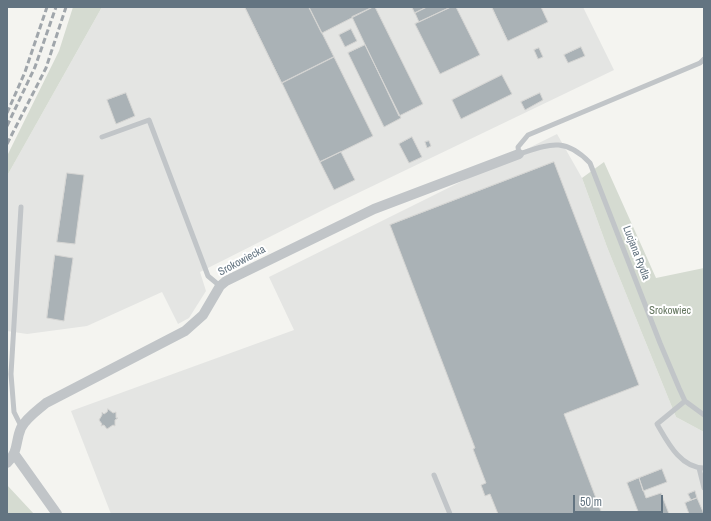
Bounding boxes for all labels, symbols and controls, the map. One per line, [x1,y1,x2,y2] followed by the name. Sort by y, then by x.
[620,224,652,282] street label: Lucjana Rydla
[216,243,268,279] street label: Srokowiecka
[649,304,691,318] park label: Srokowiec
[575,487,665,513] scale bar
[580,494,602,510] text: 50 m

